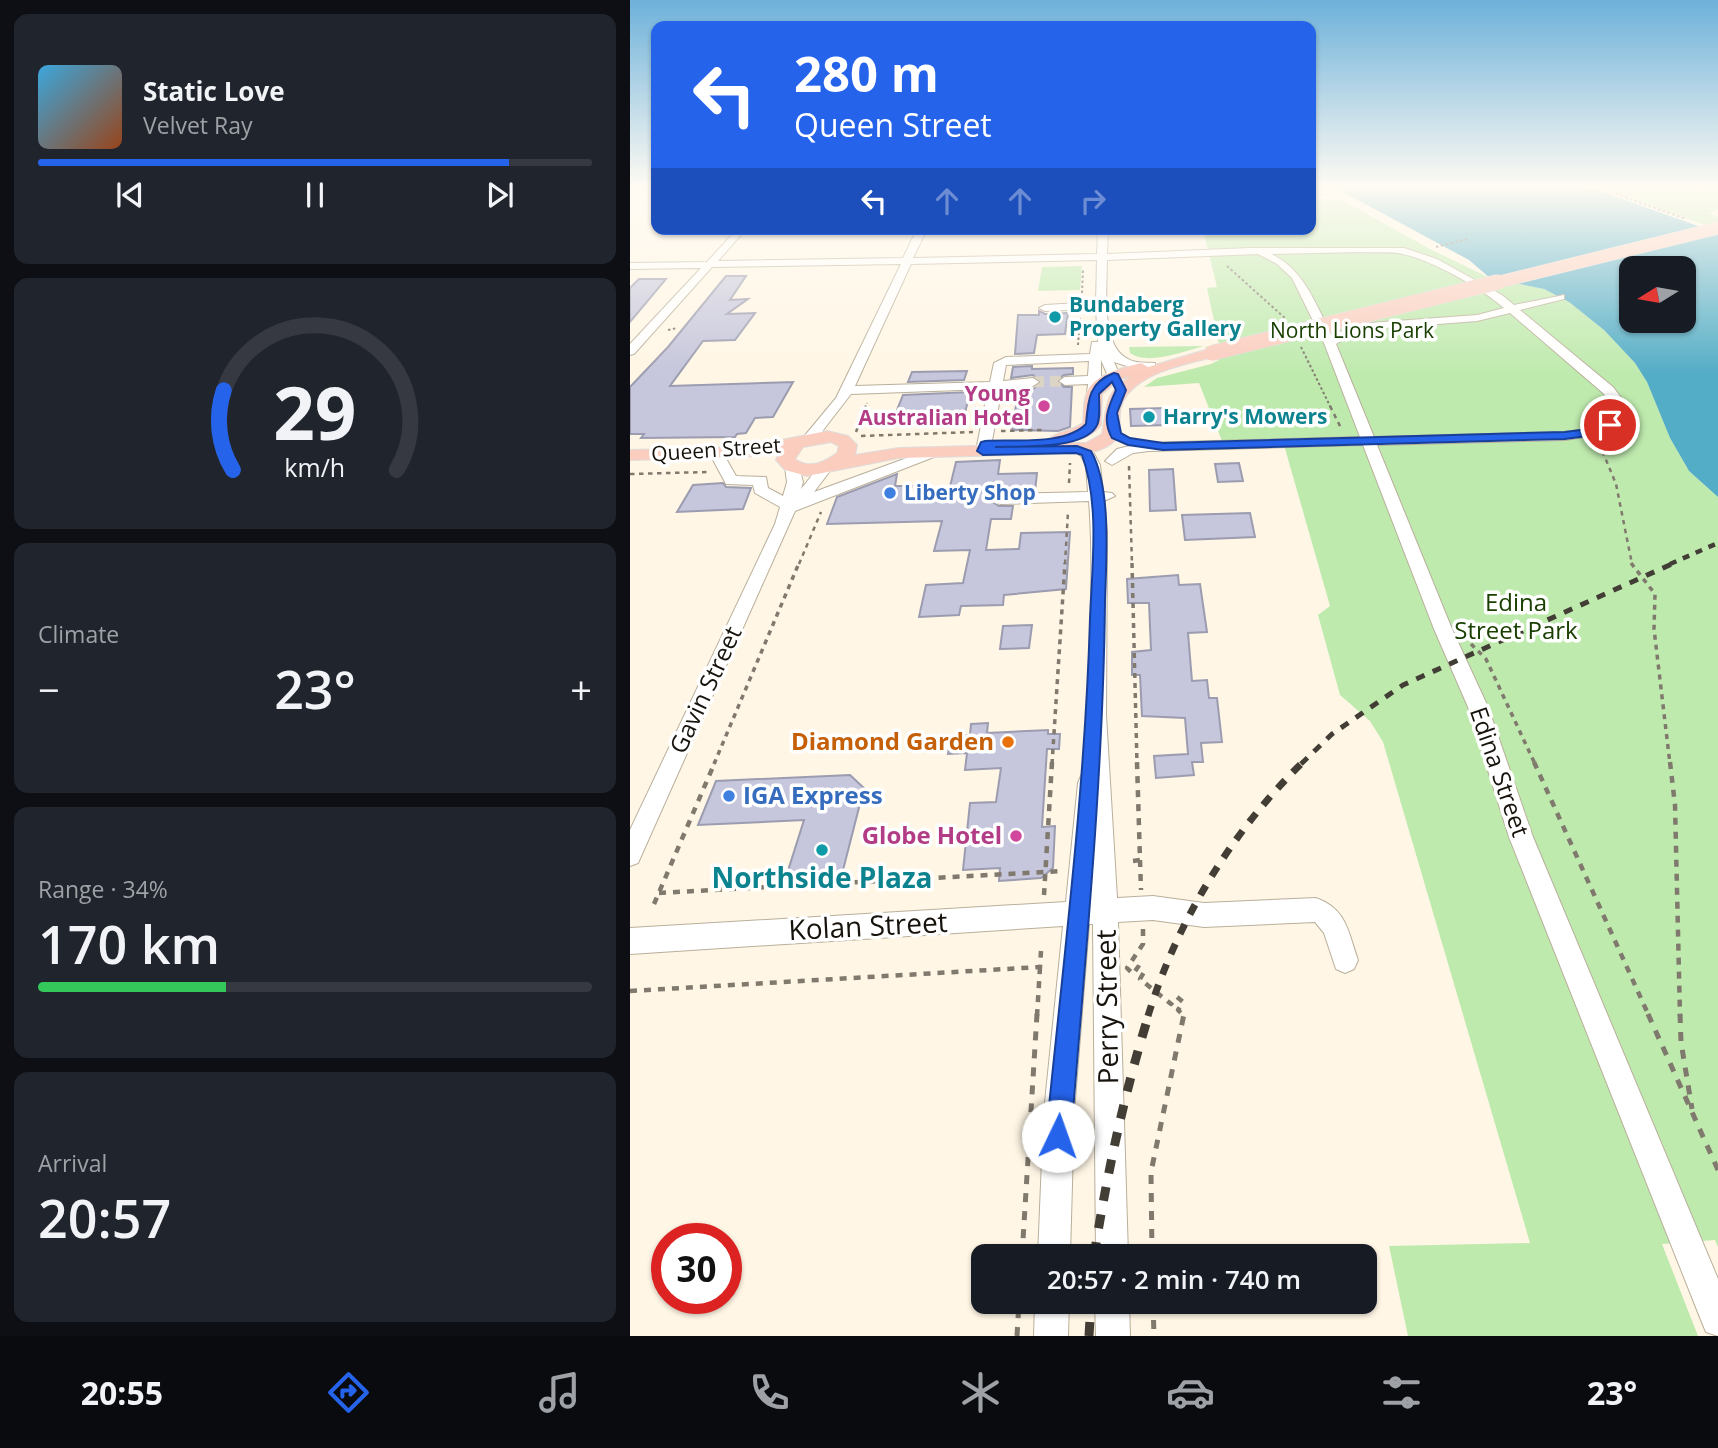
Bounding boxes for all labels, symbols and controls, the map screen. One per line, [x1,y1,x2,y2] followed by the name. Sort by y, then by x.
[794,40,939,106] text: 280 m
[679,49,770,140] icon: left
[143,73,285,109] text: Static Love
[794,103,992,146] text: Queen Street
[143,109,253,141] text: Velvet Ray
[111,176,149,214] icon: previous
[296,176,334,214] icon: pause
[481,176,519,214] icon: next
[855,182,893,220] icon: left
[928,182,966,220] icon: ahead
[1001,182,1039,220] icon: ahead
[1074,182,1112,220] icon: right
[1619,256,1696,332] north arrow
[1619,256,1696,333] map controls
[1069,290,1241,342] place label: Bundaberg Property Gallery
[1047,309,1063,325] marker: Bundaberg Property Gallery
[1270,316,1434,344] park label: North Lions Park
[273,362,357,461] text: 29
[858,379,1030,431] place label: Young Australian Hotel
[1580,395,1640,455] pin
[1036,398,1052,414] marker: Young Australian Hotel
[1163,402,1327,430] place label: Harry's Mowers
[1591,406,1629,444] icon: arrive
[1141,409,1157,425] marker: Harry's Mowers
[650,431,782,467] street label: Queen Street
[285,449,345,483] text: km/h
[904,478,1036,506] place label: Liberty Shop
[882,485,898,501] marker: Liberty Shop
[1454,585,1578,646] park label: Edina Street Park
[38,618,119,650] text: Climate
[661,620,749,758] street label: Gavin Street
[274,653,356,724] text: 23°
[38,663,60,715] text: −
[570,663,592,715] text: +
[1463,702,1538,841] street label: Edina Street
[791,724,994,757] place label: Diamond Garden
[1000,734,1016,750] marker: Diamond Garden
[743,778,883,811] place label: IGA Express
[721,788,737,804] marker: IGA Express
[862,818,1002,851] place label: Globe Hotel
[1008,828,1024,844] marker: Globe Hotel
[814,842,830,858] marker: Northside Plaza
[712,858,932,896] place label: Northside Plaza
[38,873,168,905] text: Range · 34%
[787,902,948,948] street label: Kolan Street
[38,908,220,979] text: 170 km
[1086,929,1126,1085] street label: Perry Street
[1021,1099,1095,1173] position arrow
[38,1147,107,1179] text: Arrival
[38,1182,171,1253] text: 20:57
[651,1223,742,1314] speed limit sign: 30
[1047,1261,1301,1297] text: 20:57 · 2 min · 740 m
[324,1368,373,1417] icon: directions
[535,1368,584,1417] icon: music
[745,1368,794,1417] icon: phone
[956,1368,1005,1417] icon: climate
[1166,1368,1215,1417] icon: car
[1377,1368,1426,1417] icon: filters
[81,1371,163,1414] text: 20:55
[1587,1371,1637,1414] text: 23°

